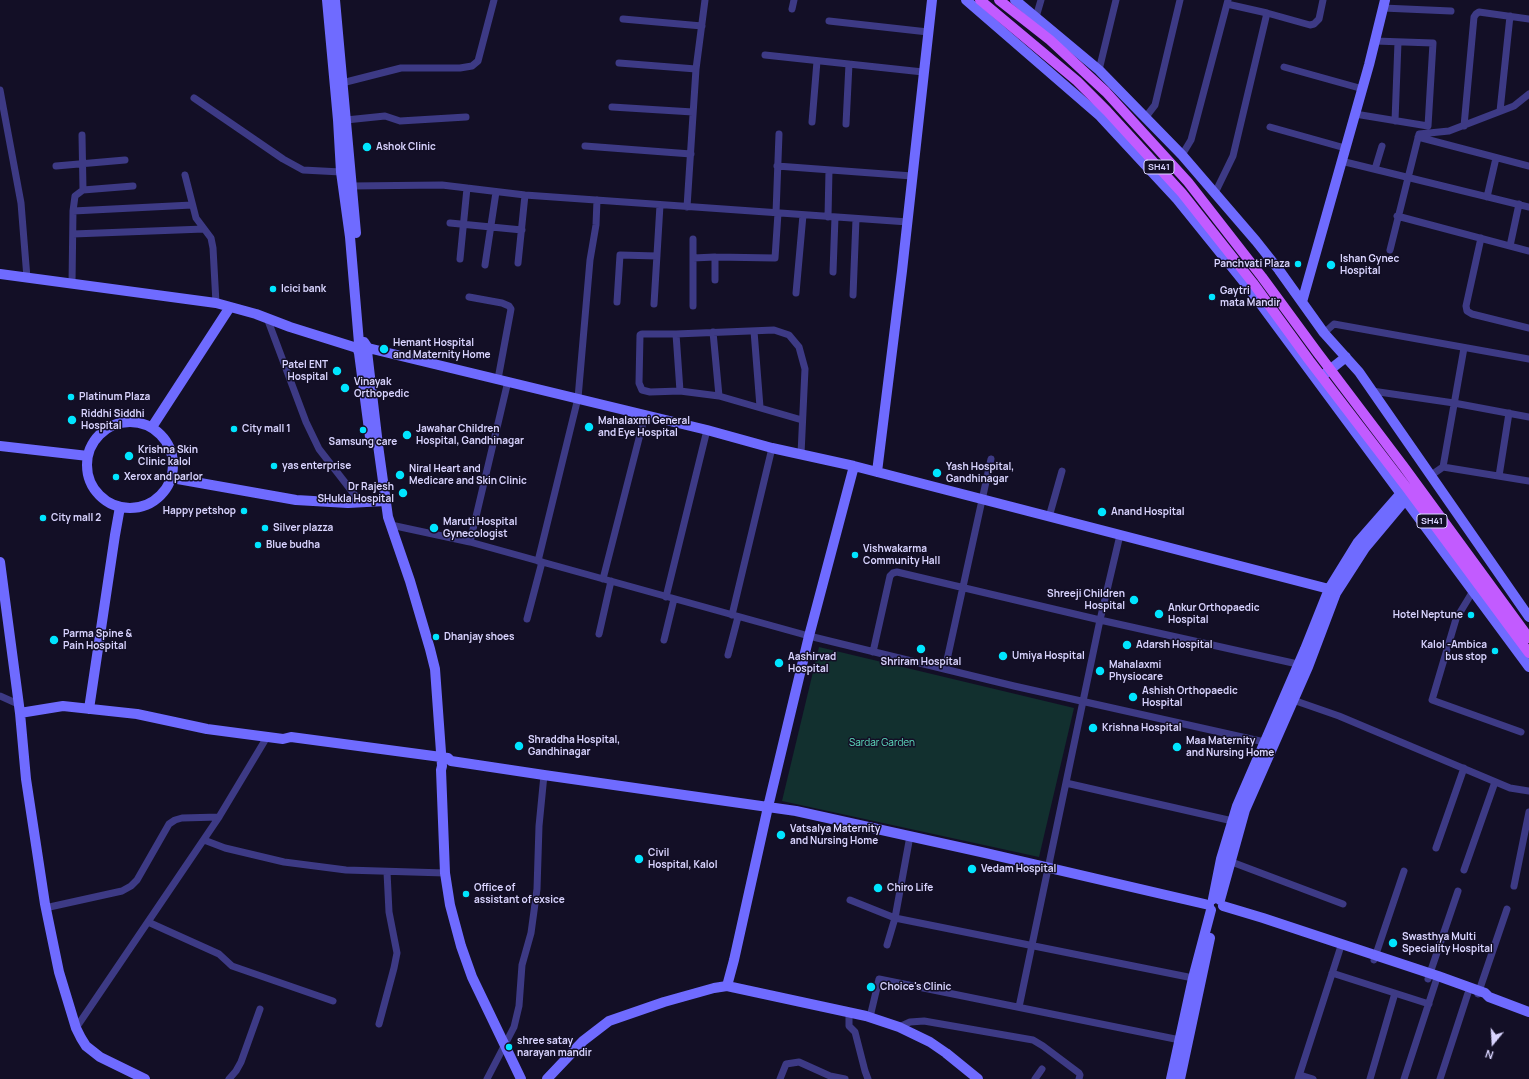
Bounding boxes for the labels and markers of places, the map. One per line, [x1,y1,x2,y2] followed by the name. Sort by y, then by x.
[361,141,373,153] marker: Ashok Clinic
[376,141,436,153] place label: Ashok Clinic
[1340,253,1399,276] place label: Ishan Gynec Hospital
[1214,258,1290,270] place label: Panchvati Plaza
[1293,259,1303,269] marker: Panchvati Plaza
[1325,259,1337,271] marker: Ishan Gynec Hospital
[281,283,326,295] place label: Icici bank
[268,284,278,294] marker: Icici bank
[1220,285,1280,308] place label: Gaytri mata Mandir
[1207,292,1217,302] marker: Gaytri mata Mandir
[393,337,491,360] place label: Hemant Hospital and Maternity Home
[378,343,390,355] marker: Hemant Hospital and Maternity Home
[282,359,328,382] place label: Patel ENT Hospital
[331,365,343,377] marker: Patel ENT Hospital
[354,376,409,400] place label: Vinayak Orthopedic
[339,382,351,394] marker: Vinayak Orthopedic
[79,391,150,403] place label: Platinum Plaza
[66,392,76,402] marker: Platinum Plaza
[81,408,145,432] place label: Riddhi Siddhi Hospital
[66,414,78,426] marker: Riddhi Siddhi Hospital
[598,415,690,438] place label: Mahalaxmi General and Eye Hospital
[583,421,595,433] marker: Mahalaxmi General and Eye Hospital
[242,423,291,435] place label: City mall 1
[416,423,524,446] place label: Jawahar Children Hospital, Gandhinagar
[229,424,239,434] marker: City mall 1
[358,425,368,435] marker: Samsung care
[401,429,413,441] marker: Jawahar Children Hospital, Gandhinagar
[329,436,397,448] place label: Samsung care
[138,444,198,468] place label: Krishna Skin Clinic kalol
[123,450,135,462] marker: Krishna Skin Clinic kalol
[282,460,351,472] place label: yas enterprise
[269,461,279,471] marker: yas enterprise
[946,461,1014,484] place label: Yash Hospital, Gandhinagar
[409,463,527,486] place label: Niral Heart and Medicare and Skin Clinic
[931,467,943,479] marker: Yash Hospital, Gandhinagar
[394,469,406,481] marker: Niral Heart and Medicare and Skin Clinic
[124,471,203,483] place label: Xerox and parlor
[111,472,121,482] marker: Xerox and parlor
[317,481,394,504] place label: Dr Rajesh SHukla Hospital
[397,487,409,499] marker: Dr Rajesh SHukla Hospital
[163,505,236,517] place label: Happy petshop
[239,506,249,516] marker: Happy petshop
[1096,506,1108,518] marker: Anand Hospital
[1111,506,1185,518] place label: Anand Hospital
[51,512,101,524] place label: City mall 2
[38,513,48,523] marker: City mall 2
[443,516,517,540] place label: Maruti Hospital Gynecologist
[273,522,333,534] place label: Silver plazza
[428,522,440,534] marker: Maruti Hospital Gynecologist
[260,523,270,533] marker: Silver plazza
[266,539,320,551] place label: Blue budha
[253,540,263,550] marker: Blue budha
[863,543,940,566] place label: Vishwakarma Community Hall
[850,550,860,560] marker: Vishwakarma Community Hall
[1047,588,1125,612] place label: Shreeji Children Hospital
[1128,594,1140,606] marker: Shreeji Children Hospital
[1168,602,1260,626] place label: Ankur Orthopaedic Hospital
[1153,608,1165,620] marker: Ankur Orthopaedic Hospital
[1393,609,1463,621] place label: Hotel Neptune
[1466,610,1476,620] marker: Hotel Neptune
[63,628,132,652] place label: Parma Spine & Pain Hospital
[444,631,514,643] place label: Dhanjay shoes
[431,632,441,642] marker: Dhanjay shoes
[48,634,60,646] marker: Parma Spine & Pain Hospital
[1121,639,1133,651] marker: Adarsh Hospital
[1136,639,1213,651] place label: Adarsh Hospital
[1421,639,1487,662] place label: Kalol -Ambica bus stop
[915,643,927,655] marker: Shriram Hospital
[1490,646,1500,656] marker: Kalol -Ambica bus stop
[997,650,1009,662] marker: Umiya Hospital
[1012,650,1085,662] place label: Umiya Hospital
[788,651,836,674] place label: Aashirvad Hospital
[881,656,961,668] place label: Shriram Hospital
[773,657,785,669] marker: Aashirvad Hospital
[1109,659,1163,682] place label: Mahalaxmi Physiocare
[1094,665,1106,677] marker: Mahalaxmi Physiocare
[1142,685,1238,708] place label: Ashish Orthopaedic Hospital
[1127,691,1139,703] marker: Ashish Orthopaedic Hospital
[1087,722,1099,734] marker: Krishna Hospital
[1102,722,1181,734] place label: Krishna Hospital
[528,734,620,758] place label: Shraddha Hospital, Gandhinagar
[1186,735,1274,758] place label: Maa Maternity and Nursing Home
[513,740,525,752] marker: Shraddha Hospital, Gandhinagar
[1171,741,1183,753] marker: Maa Maternity and Nursing Home
[790,823,880,846] place label: Vatsalya Maternity and Nursing Home
[775,829,787,841] marker: Vatsalya Maternity and Nursing Home
[648,847,718,870] place label: Civil Hospital, Kalol
[633,853,645,865] marker: Civil Hospital, Kalol
[966,863,978,875] marker: Vedam Hospital
[981,863,1056,875] place label: Vedam Hospital
[474,882,565,906] place label: Office of assistant of exsice
[872,882,884,894] marker: Chiro Life
[887,882,933,894] place label: Chiro Life
[461,889,471,899] marker: Office of assistant of exsice
[1402,931,1493,954] place label: Swasthya Multi Speciality Hospital
[1387,937,1399,949] marker: Swasthya Multi Speciality Hospital
[865,981,877,993] marker: Choice's Clinic
[880,981,951,993] place label: Choice's Clinic
[517,1035,592,1058] place label: shree satay narayan mandir
[504,1042,514,1052] marker: shree satay narayan mandir

